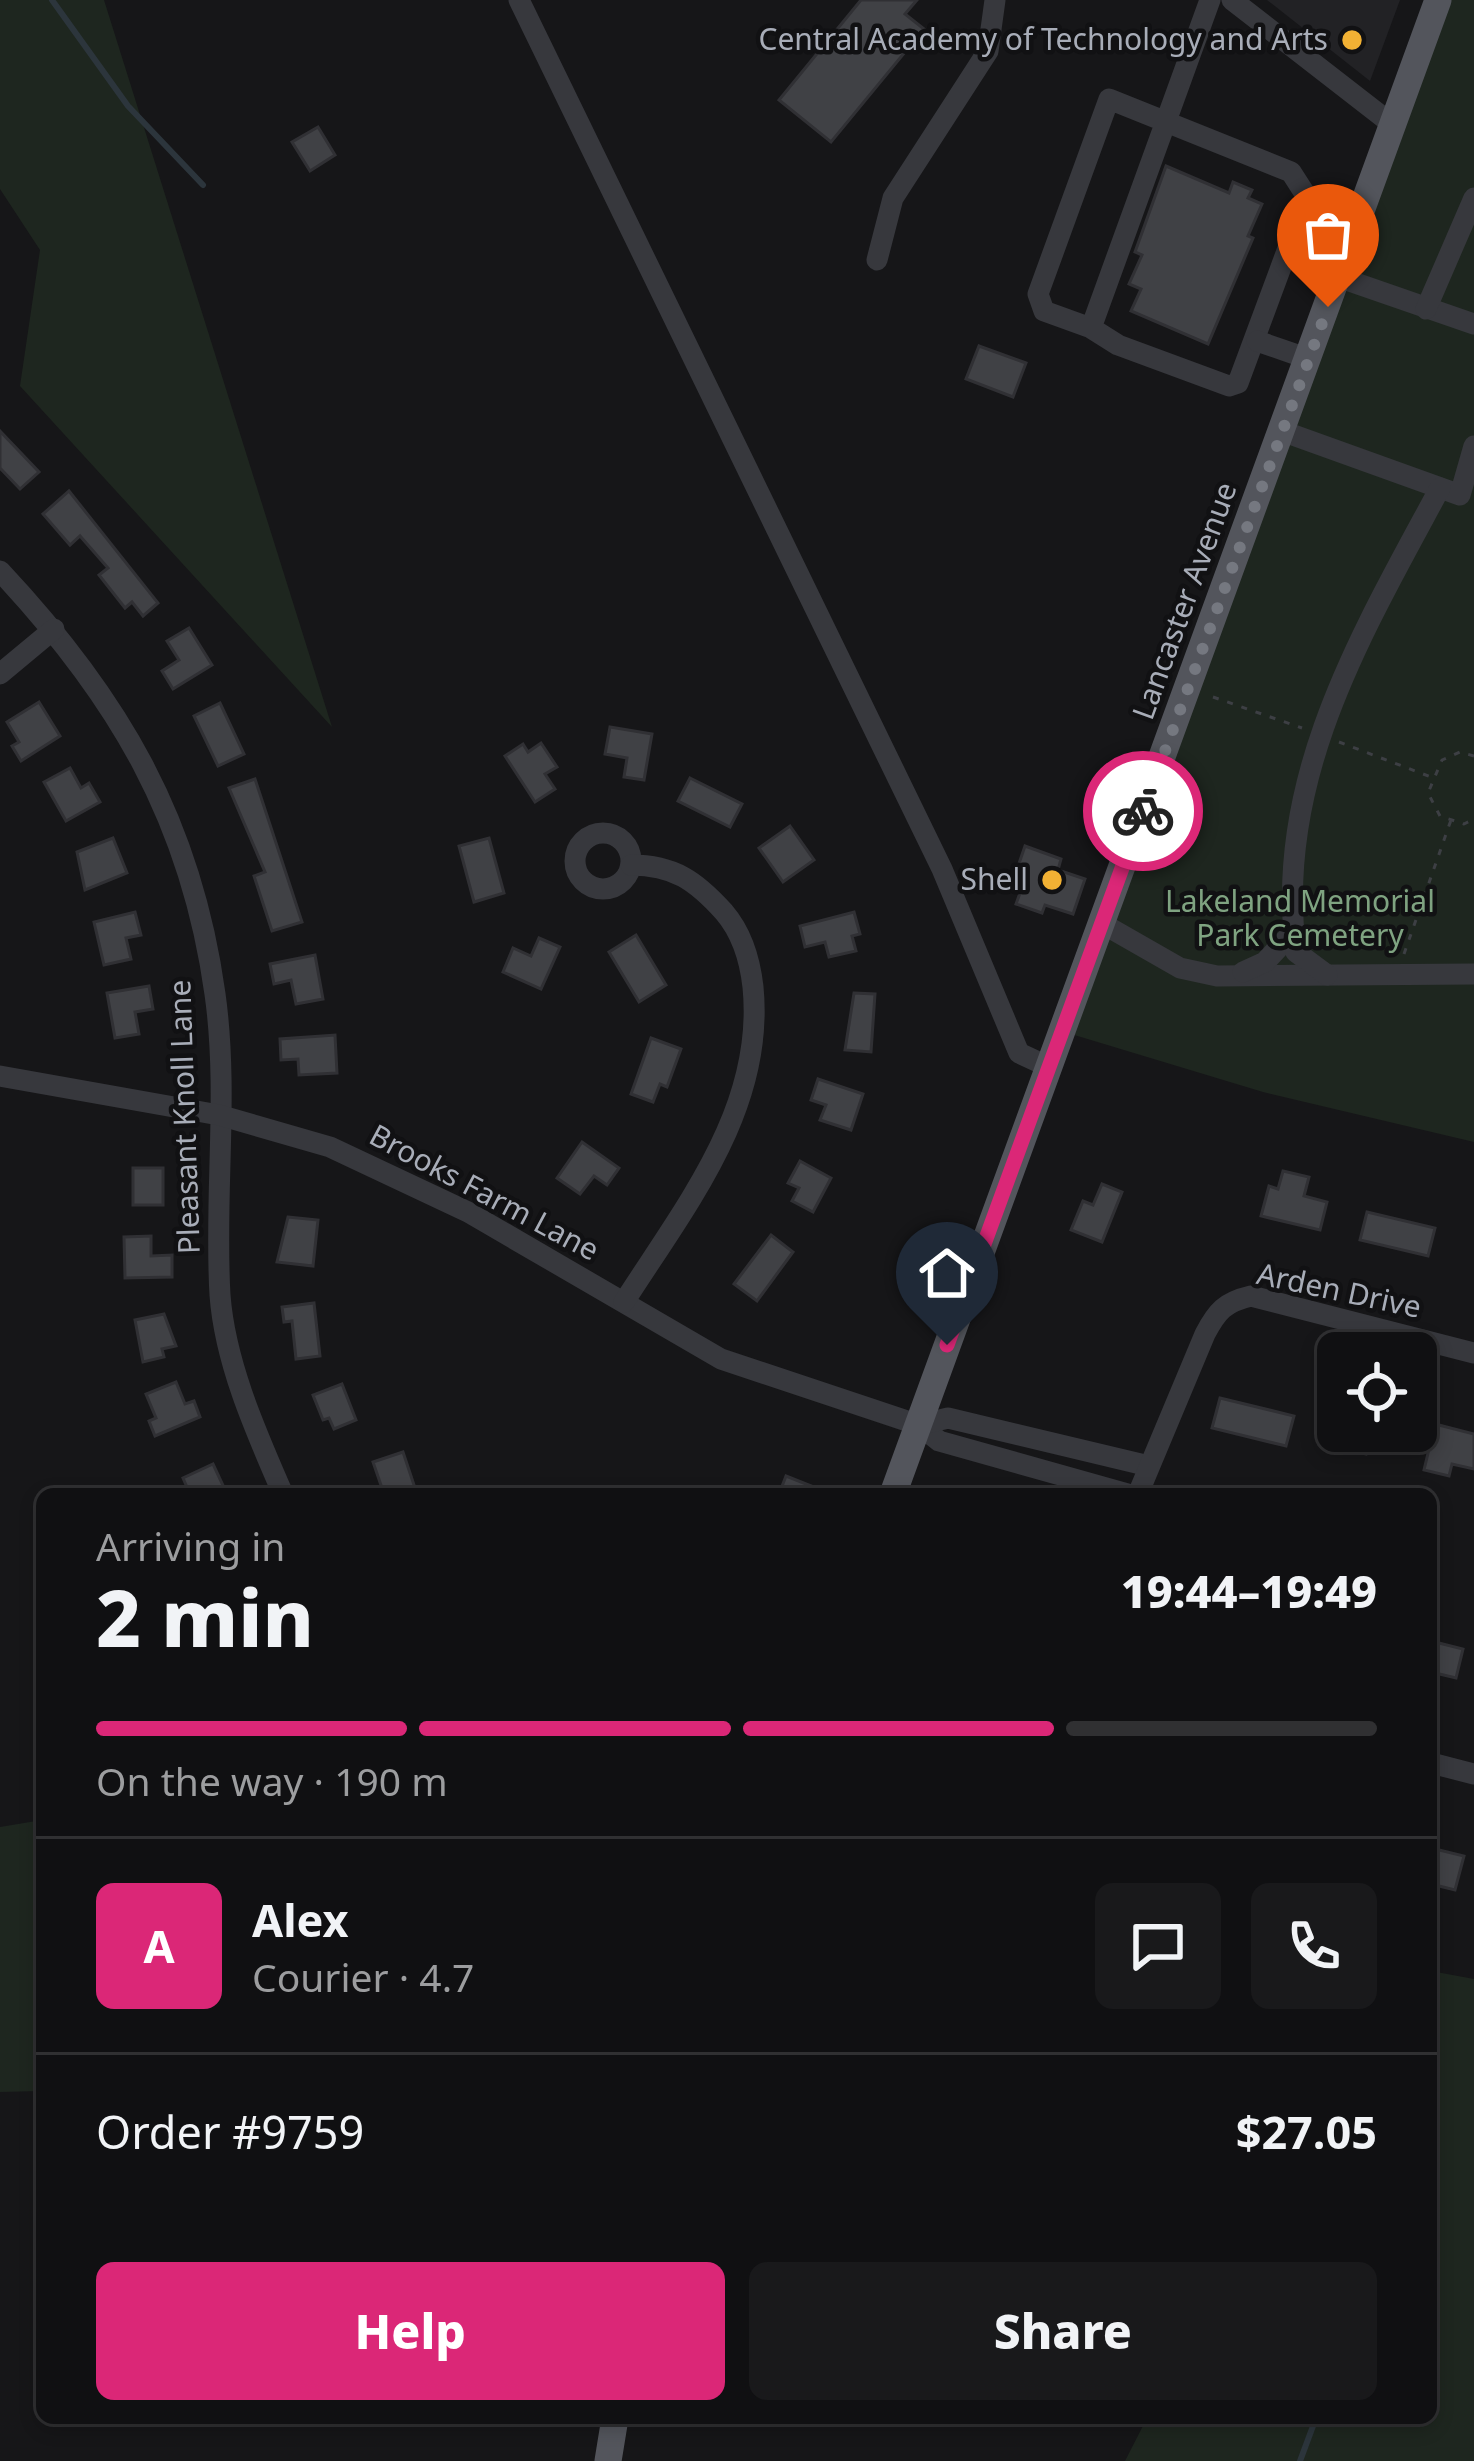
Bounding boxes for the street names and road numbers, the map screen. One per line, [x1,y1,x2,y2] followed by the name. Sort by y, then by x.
[1122,476,1246,725] street label: Lancaster Avenue
[158,979,209,1255] street label: Pleasant Knoll Lane
[363,1114,607,1270] street label: Brooks Farm Lane
[1253,1252,1425,1327] street label: Arden Drive

